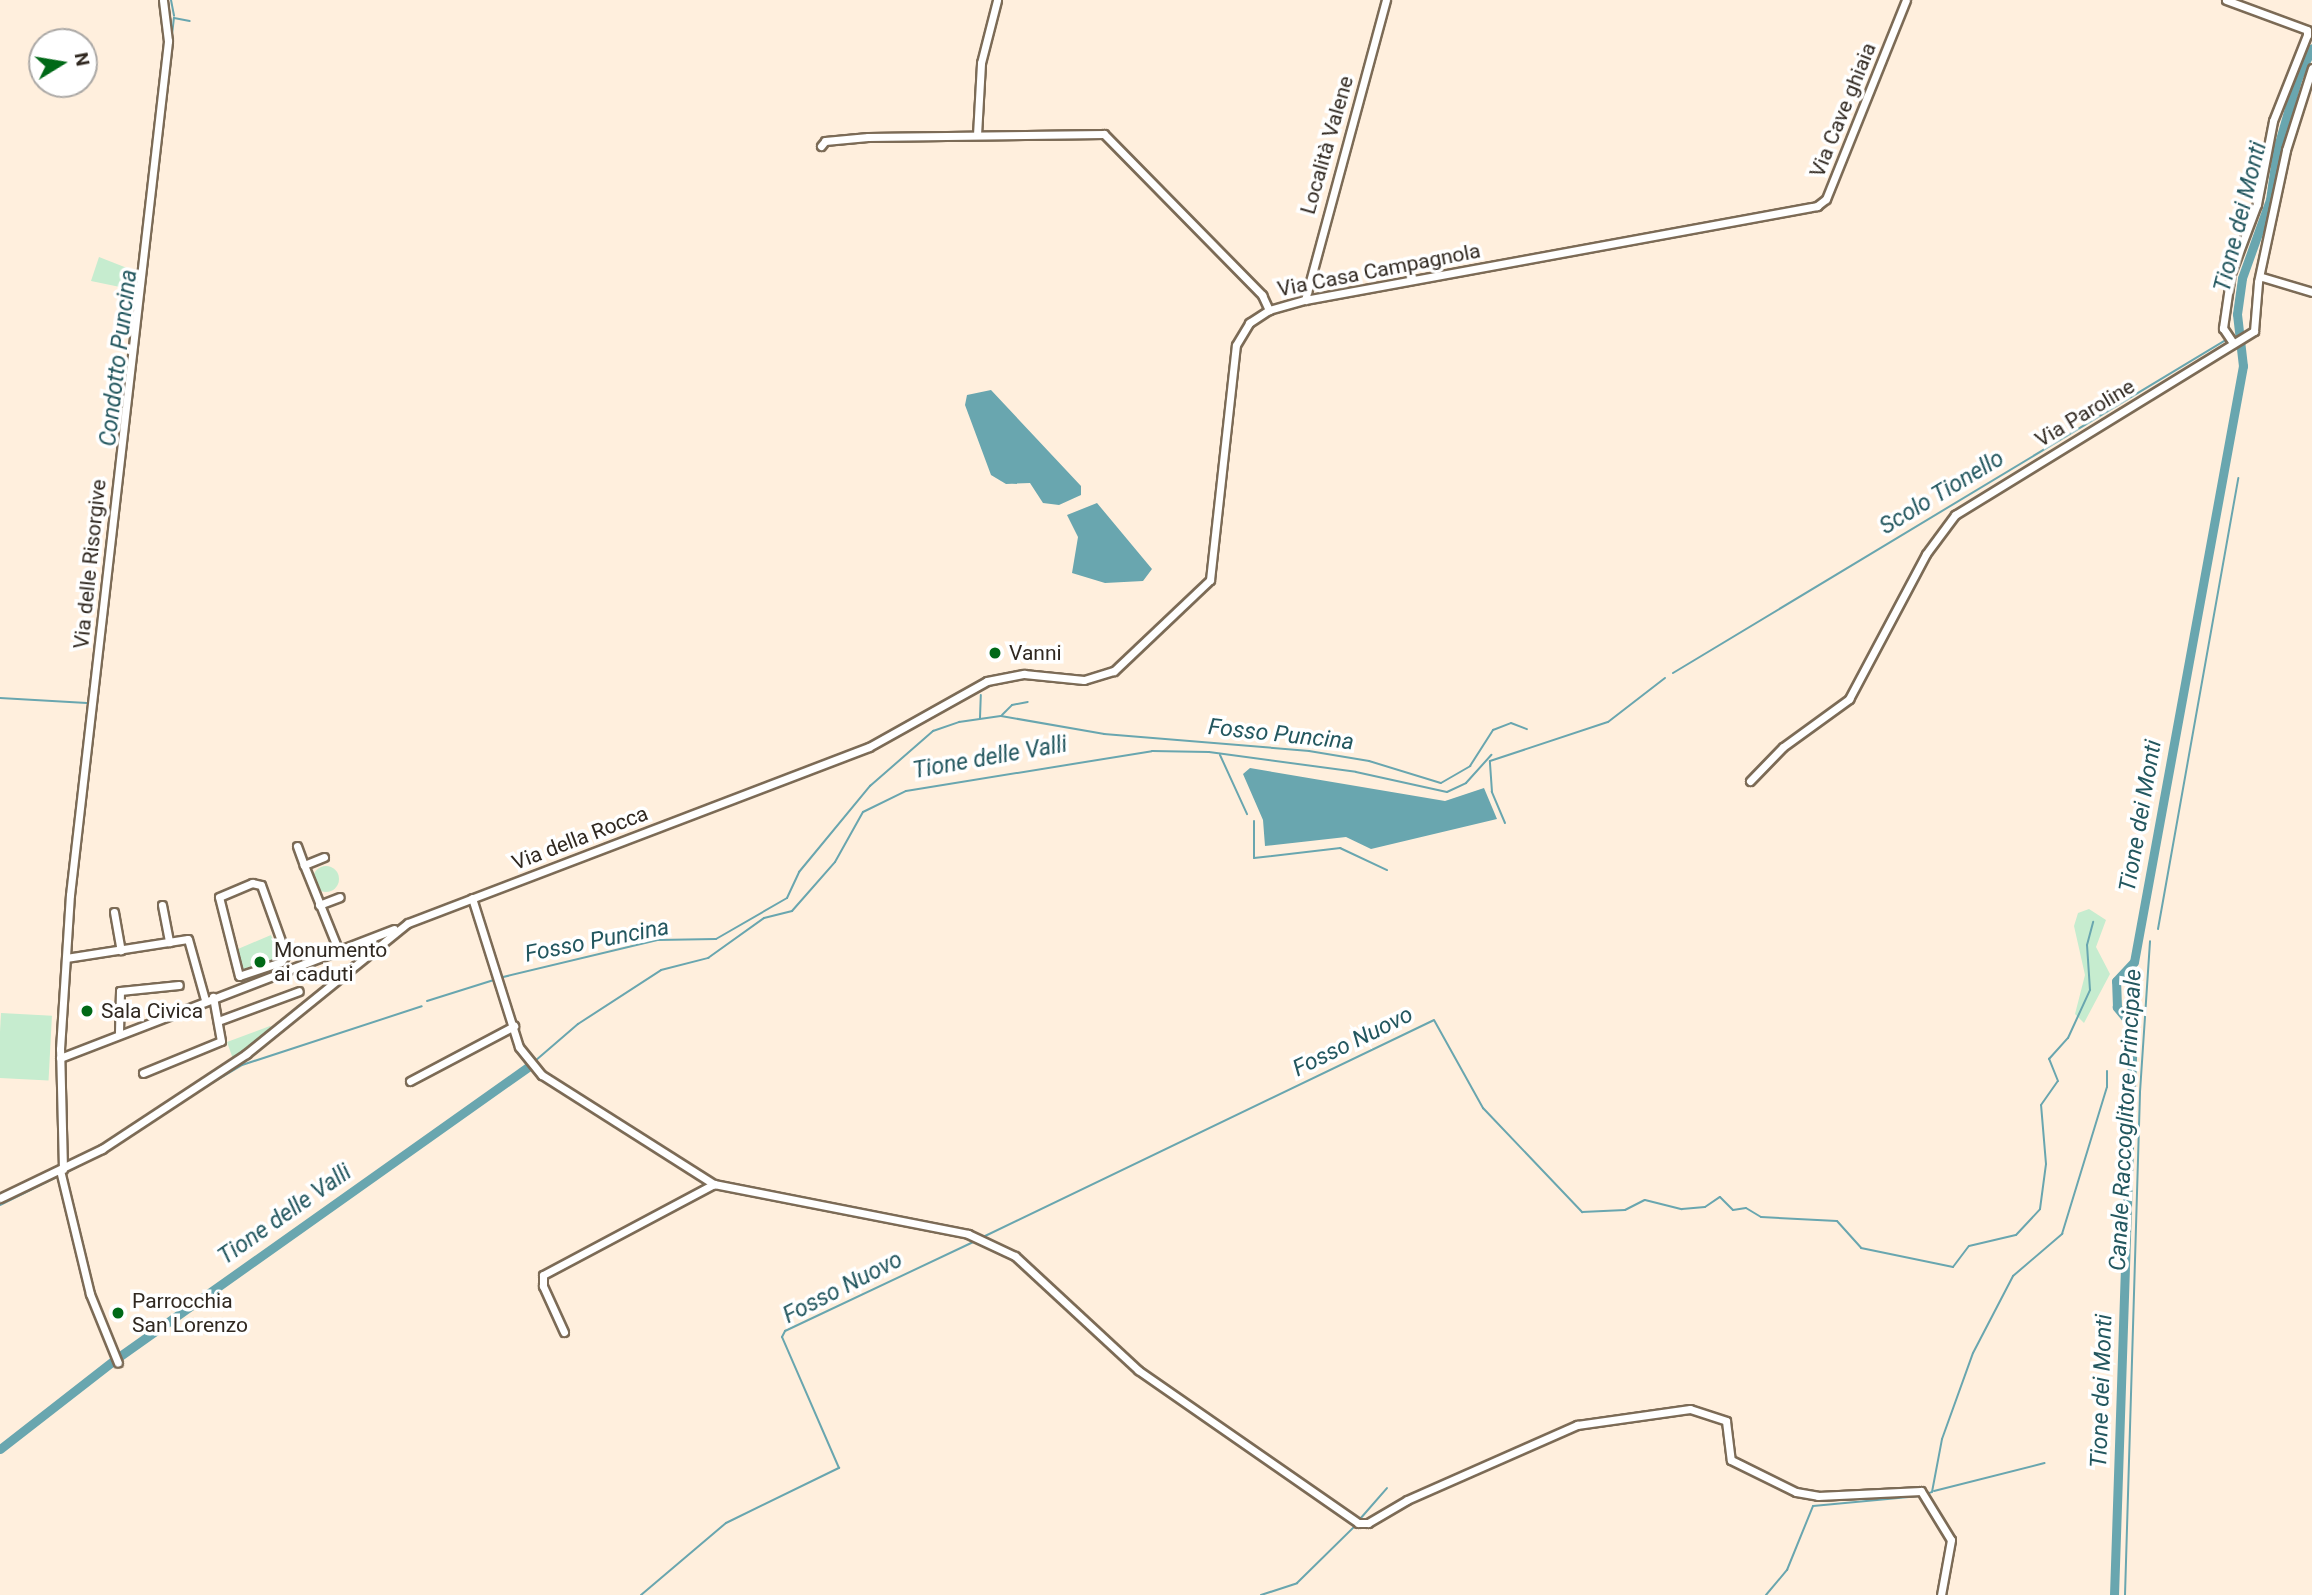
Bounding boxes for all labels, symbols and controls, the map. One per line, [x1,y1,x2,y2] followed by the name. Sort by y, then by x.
[28,28,98,98] north arrow
[1805,39,1881,181] street label: Via Cave ghiaia
[70,51,95,68] text: N
[1295,73,1359,217] street label: Località Valene
[2209,139,2273,295] water label: Tione dei Monti
[1275,238,1483,302] street label: Via Casa Campagnola
[94,268,144,448] water label: Condotto Puncina
[2031,373,2139,453] street label: Via Paroline
[1875,445,2009,541] water label: Scolo Tionello
[69,478,111,650] street label: Via delle Risorgive
[1009,640,1062,666] place label: Vanni
[987,645,1003,661] marker: Vanni
[1207,714,1355,756] water label: Fosso Puncina
[911,731,1069,785] water label: Tione delle Valli
[2114,738,2168,894] water label: Tione dei Monti
[509,801,651,875] street label: Via della Rocca
[522,913,672,969] water label: Fosso Puncina
[274,937,387,987] place label: Monumento ai caduti
[252,954,268,970] marker: Monumento ai caduti
[2104,968,2148,1272] water label: Canale Raccoglitore Principale
[101,998,203,1024] place label: Sala Civica
[1288,1001,1418,1083] water label: Fosso Nuovo
[79,1003,95,1019] marker: Sala Civica
[213,1159,357,1271] water label: Tione delle Valli
[779,1246,907,1330] water label: Fosso Nuovo
[132,1288,248,1338] place label: Parrocchia San Lorenzo
[110,1305,126,1321] marker: Parrocchia San Lorenzo
[2086,1314,2118,1468] water label: Tione dei Monti

